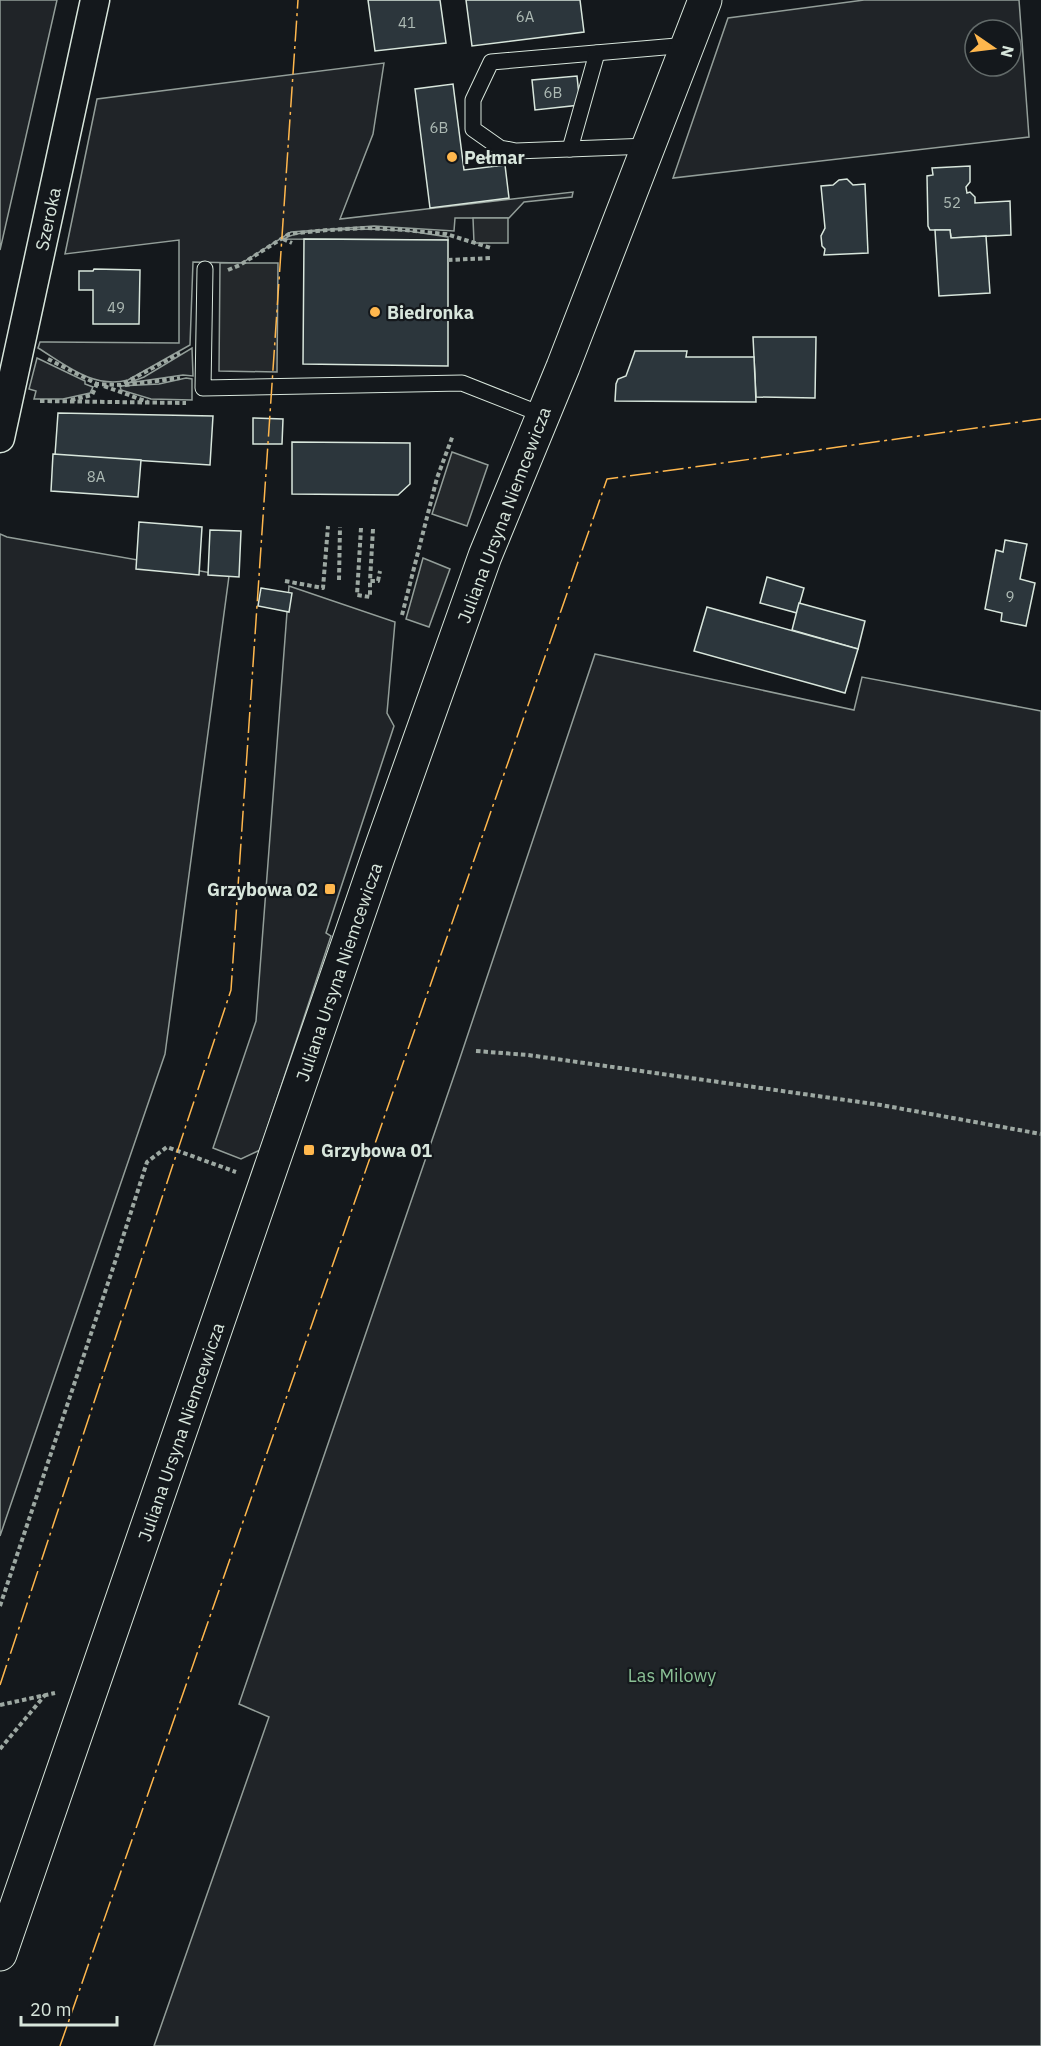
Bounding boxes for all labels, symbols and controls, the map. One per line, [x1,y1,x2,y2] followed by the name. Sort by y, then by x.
[516,7,535,26] house number: 6A
[398,13,416,32] house number: 41
[963,18,1023,78] north arrow
[996,44,1019,60] text: N
[544,83,562,102] house number: 6B
[430,118,448,137] house number: 6B
[464,146,525,169] place label: Pełmar
[445,150,459,164] marker: Pełmar
[30,185,66,253] street label: Szeroka
[943,193,961,212] house number: 52
[107,298,125,317] house number: 49
[387,301,474,324] place label: Biedronka
[368,305,382,319] marker: Biedronka
[452,403,556,626] street label: Juliana Ursyna Niemcewicza
[87,467,106,486] house number: 8A
[1005,587,1015,606] house number: 9
[291,859,387,1084] street label: Juliana Ursyna Niemcewicza
[207,878,318,901] place label: Grzybowa 02
[323,882,337,896] marker: Grzybowa 02
[321,1139,432,1162] place label: Grzybowa 01
[302,1143,316,1157] marker: Grzybowa 01
[133,1319,229,1544] street label: Juliana Ursyna Niemcewicza
[628,1664,716,1687] park label: Las Milowy
[21,1989,117,2027] scale bar
[30,1998,72,2021] text: 20 m

